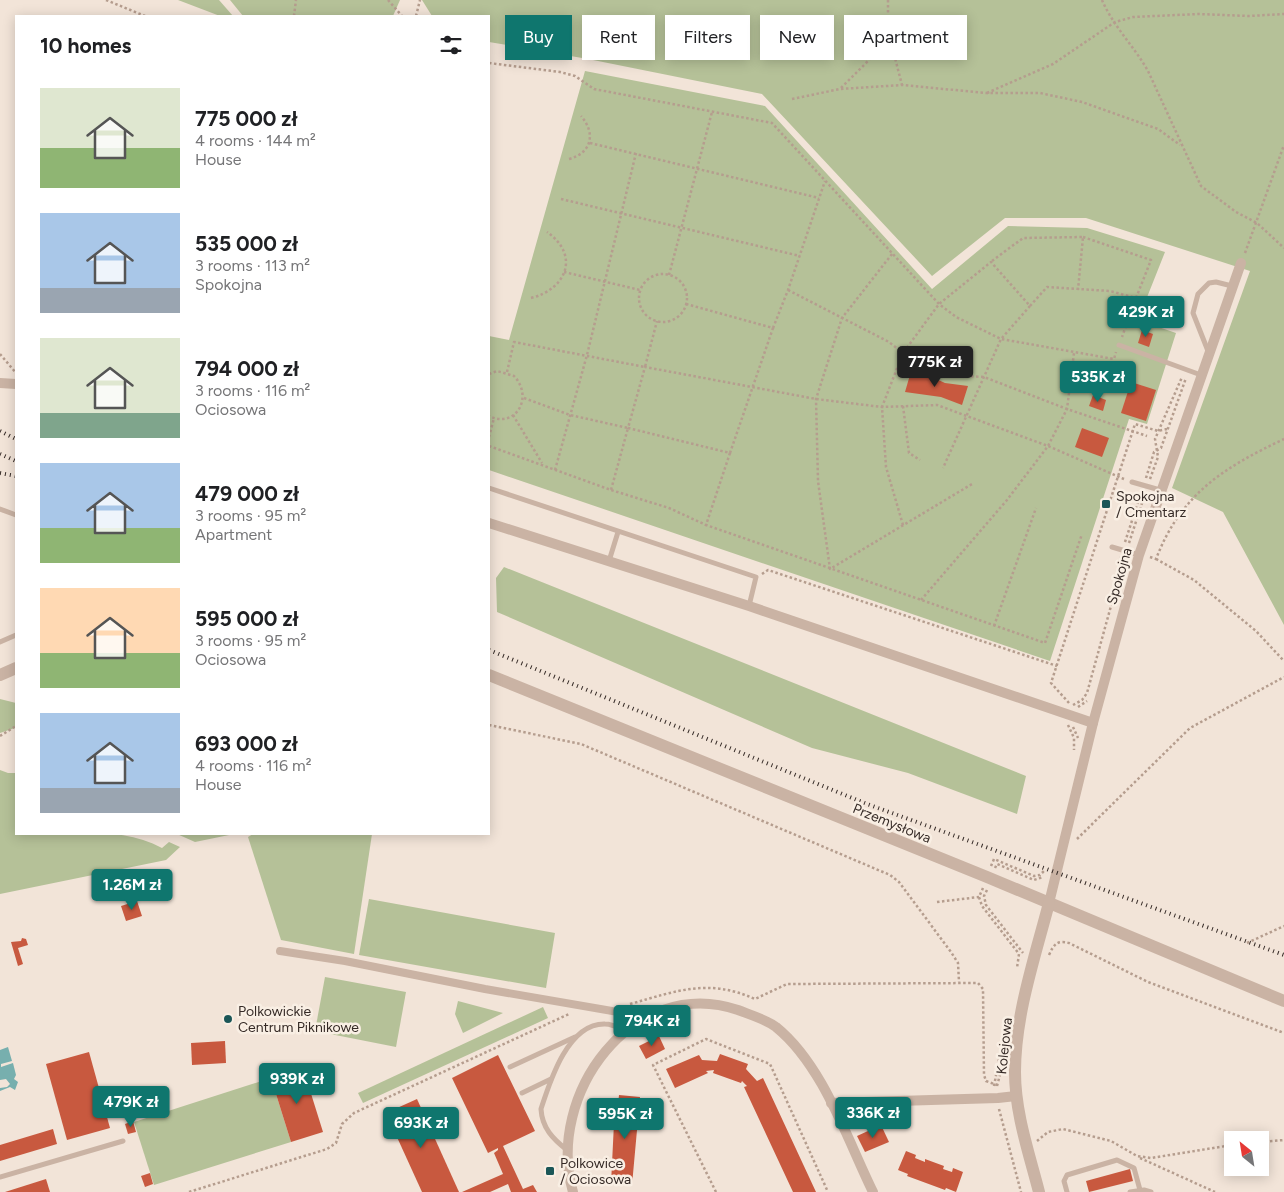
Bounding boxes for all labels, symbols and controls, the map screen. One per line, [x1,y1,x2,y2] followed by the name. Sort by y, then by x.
[505,15,572,60] chip: Buy
[582,15,655,60] chip: Rent
[665,15,750,60] chip: Filters
[760,15,834,60] chip: New
[844,15,967,60] chip: Apartment
[437,31,465,59] icon: filters
[40,33,131,58] text: 10 homes
[195,106,297,131] text: 775 000 zł
[80,108,140,168] icon: home
[195,131,316,150] text: 4 rooms · 144 m²
[195,150,241,169] text: House
[195,231,298,256] text: 535 000 zł
[80,233,140,293] icon: home
[195,256,310,275] text: 3 rooms · 113 m²
[195,275,262,294] text: Spokojna
[1100,296,1192,338] pin: 429K zł
[1118,302,1174,321] text: 429K zł
[889,346,981,388] pin: 775K zł
[908,352,962,371] text: 775K zł
[195,356,299,381] text: 794 000 zł
[80,358,140,418] icon: home
[1052,360,1144,403] pin: 535K zł
[1071,367,1125,386] text: 535K zł
[195,381,310,400] text: 3 rooms · 116 m²
[195,400,266,419] text: Ociosowa
[195,481,299,506] text: 479 000 zł
[80,483,140,543] icon: home
[1116,488,1186,521] place label: Spokojna / Cmentarz
[1100,498,1112,510] marker: Spokojna / Cmentarz
[195,506,306,525] text: 3 rooms · 95 m²
[195,525,272,544] text: Apartment
[1103,546,1136,607] street label: Spokojna
[195,606,298,631] text: 595 000 zł
[80,608,140,668] icon: home
[195,631,306,650] text: 3 rooms · 95 m²
[195,650,266,669] text: Ociosowa
[195,731,298,756] text: 693 000 zł
[80,733,140,793] icon: home
[195,756,312,775] text: 4 rooms · 116 m²
[195,775,241,794] text: House
[850,800,933,847] street label: Przemysłowa
[80,868,184,911] pin: 1.26M zł
[103,875,162,894] text: 1.26M zł
[238,1003,359,1036] place label: Polkowickie Centrum Piknikowe
[606,1004,698,1047] pin: 794K zł
[625,1011,679,1030] text: 794K zł
[222,1013,234,1025] marker: Polkowickie Centrum Piknikowe
[993,1017,1016,1075] street label: Kolejowa
[251,1062,343,1105] pin: 939K zł
[270,1069,324,1088] text: 939K zł
[85,1086,177,1128] pin: 479K zł
[104,1092,158,1111] text: 479K zł
[827,1096,919,1139] pin: 336K zł
[579,1098,671,1140] pin: 595K zł
[846,1103,900,1122] text: 336K zł
[598,1104,652,1123] text: 595K zł
[375,1106,467,1149] pin: 693K zł
[394,1113,448,1132] text: 693K zł
[1224,1131,1269,1176] north arrow
[1224,1131,1269,1176] map controls
[560,1155,631,1188] place label: Polkowice / Ociosowa
[544,1165,556,1177] marker: Polkowice / Ociosowa

